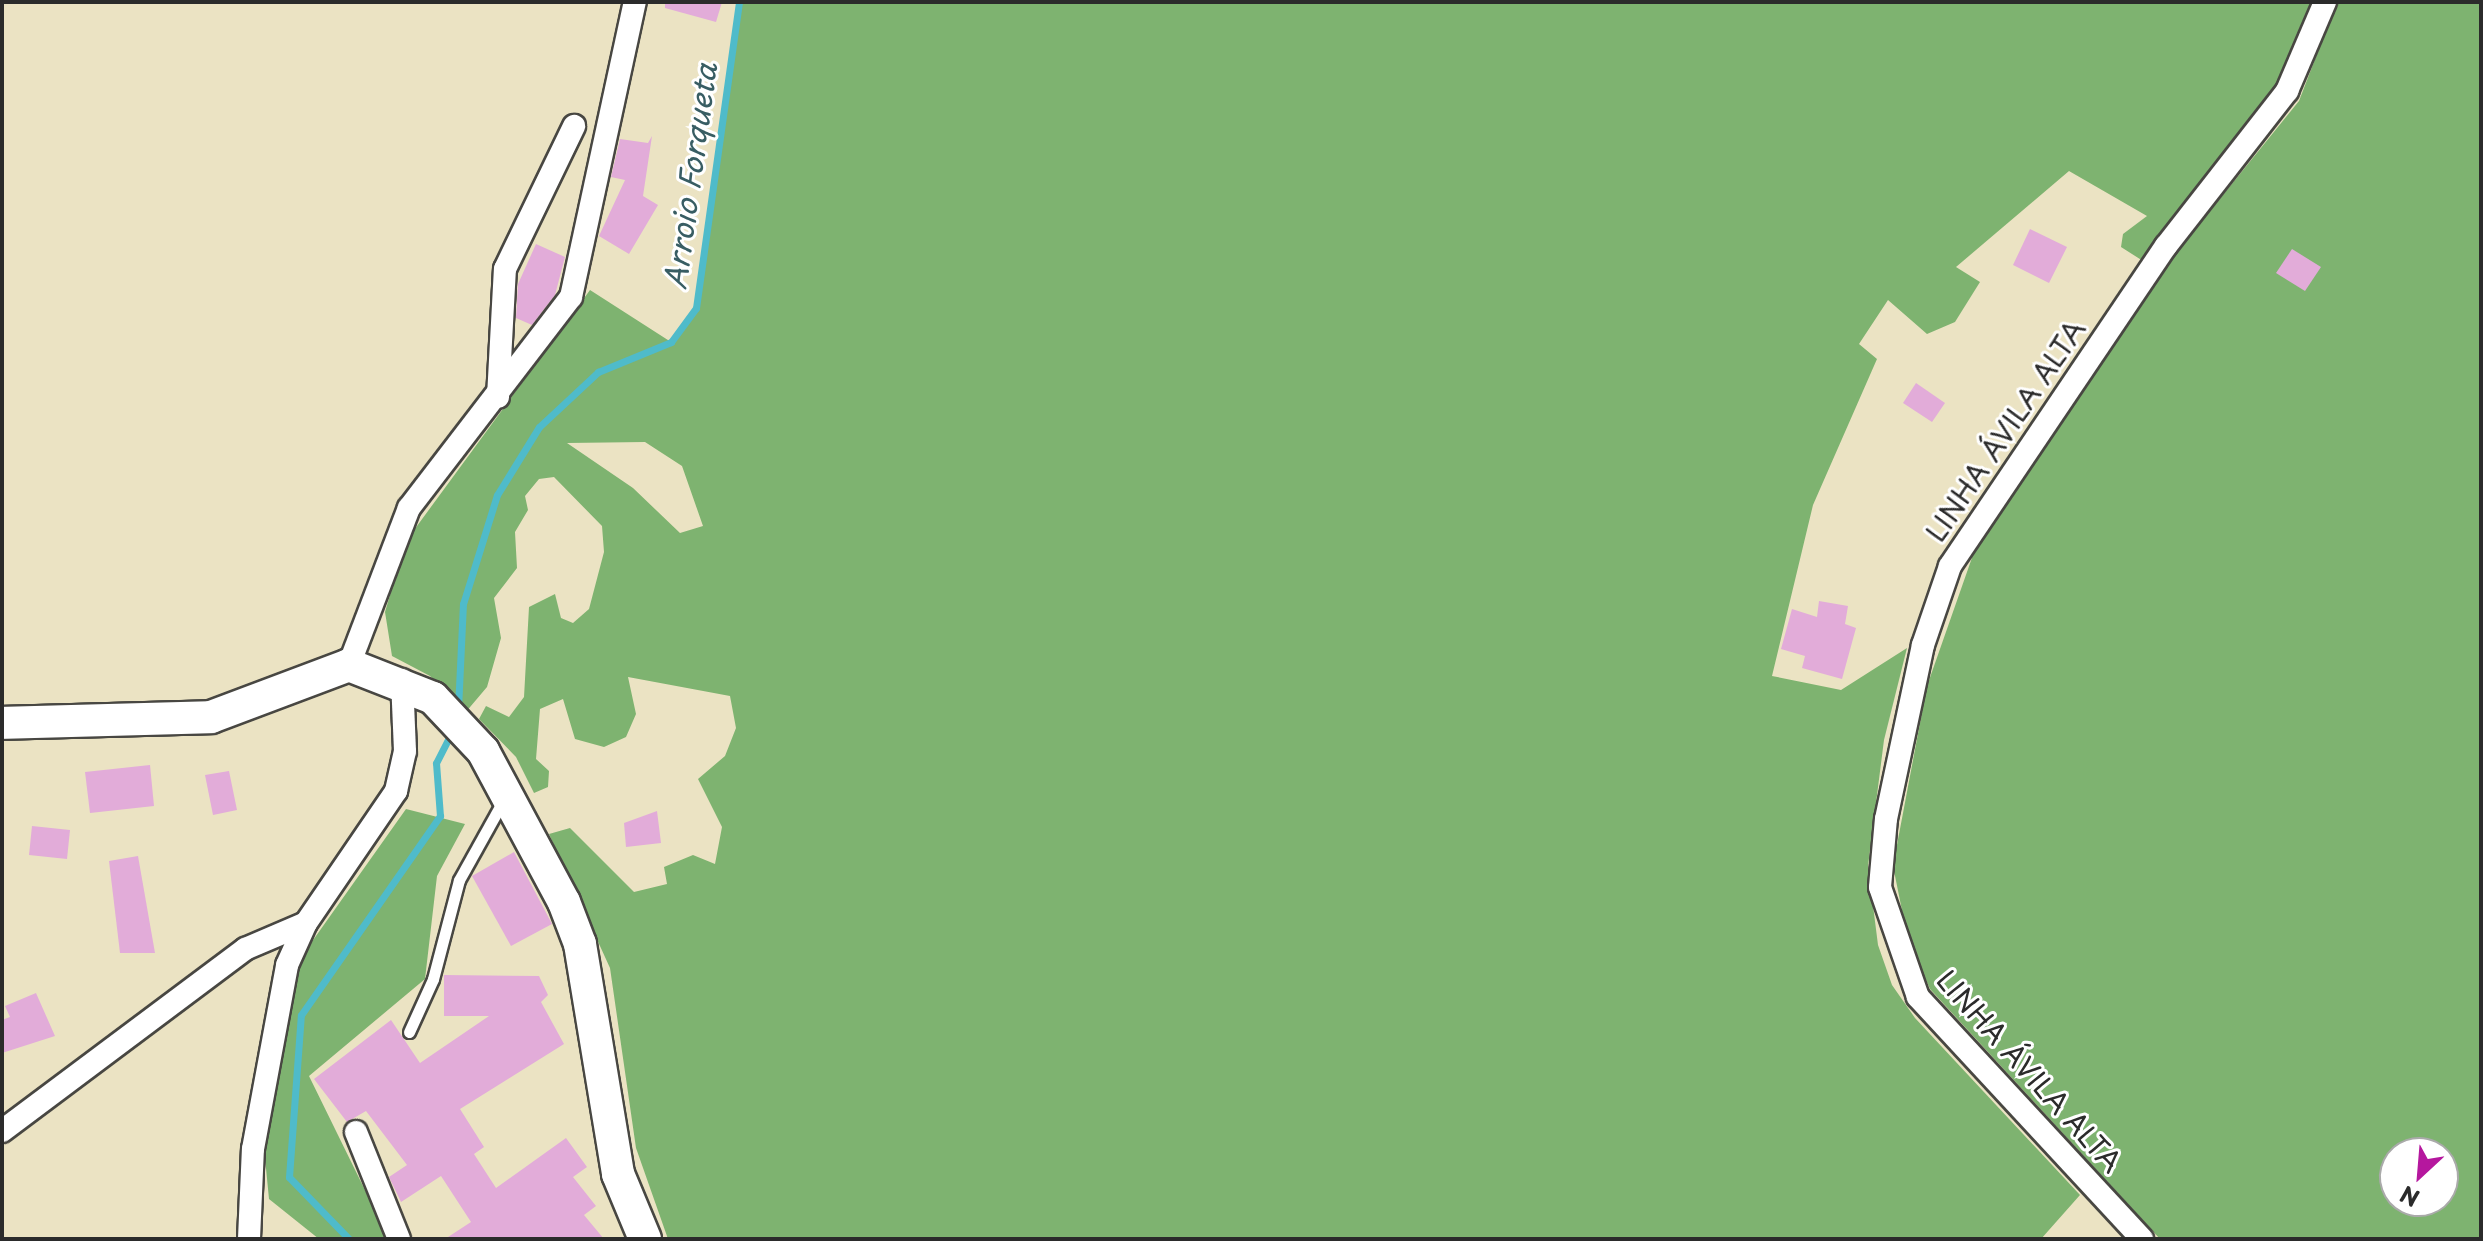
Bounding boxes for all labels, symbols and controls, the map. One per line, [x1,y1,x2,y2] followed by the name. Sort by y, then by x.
[656,60,724,292] water label: Arroio Forqueta
[1917,311,2093,549] street label: LINHA ÁVILA ALTA
[1929,961,2131,1181] street label: LINHA ÁVILA ALTA
[2379,1137,2459,1217] north arrow
[2394,1179,2424,1216] text: N

